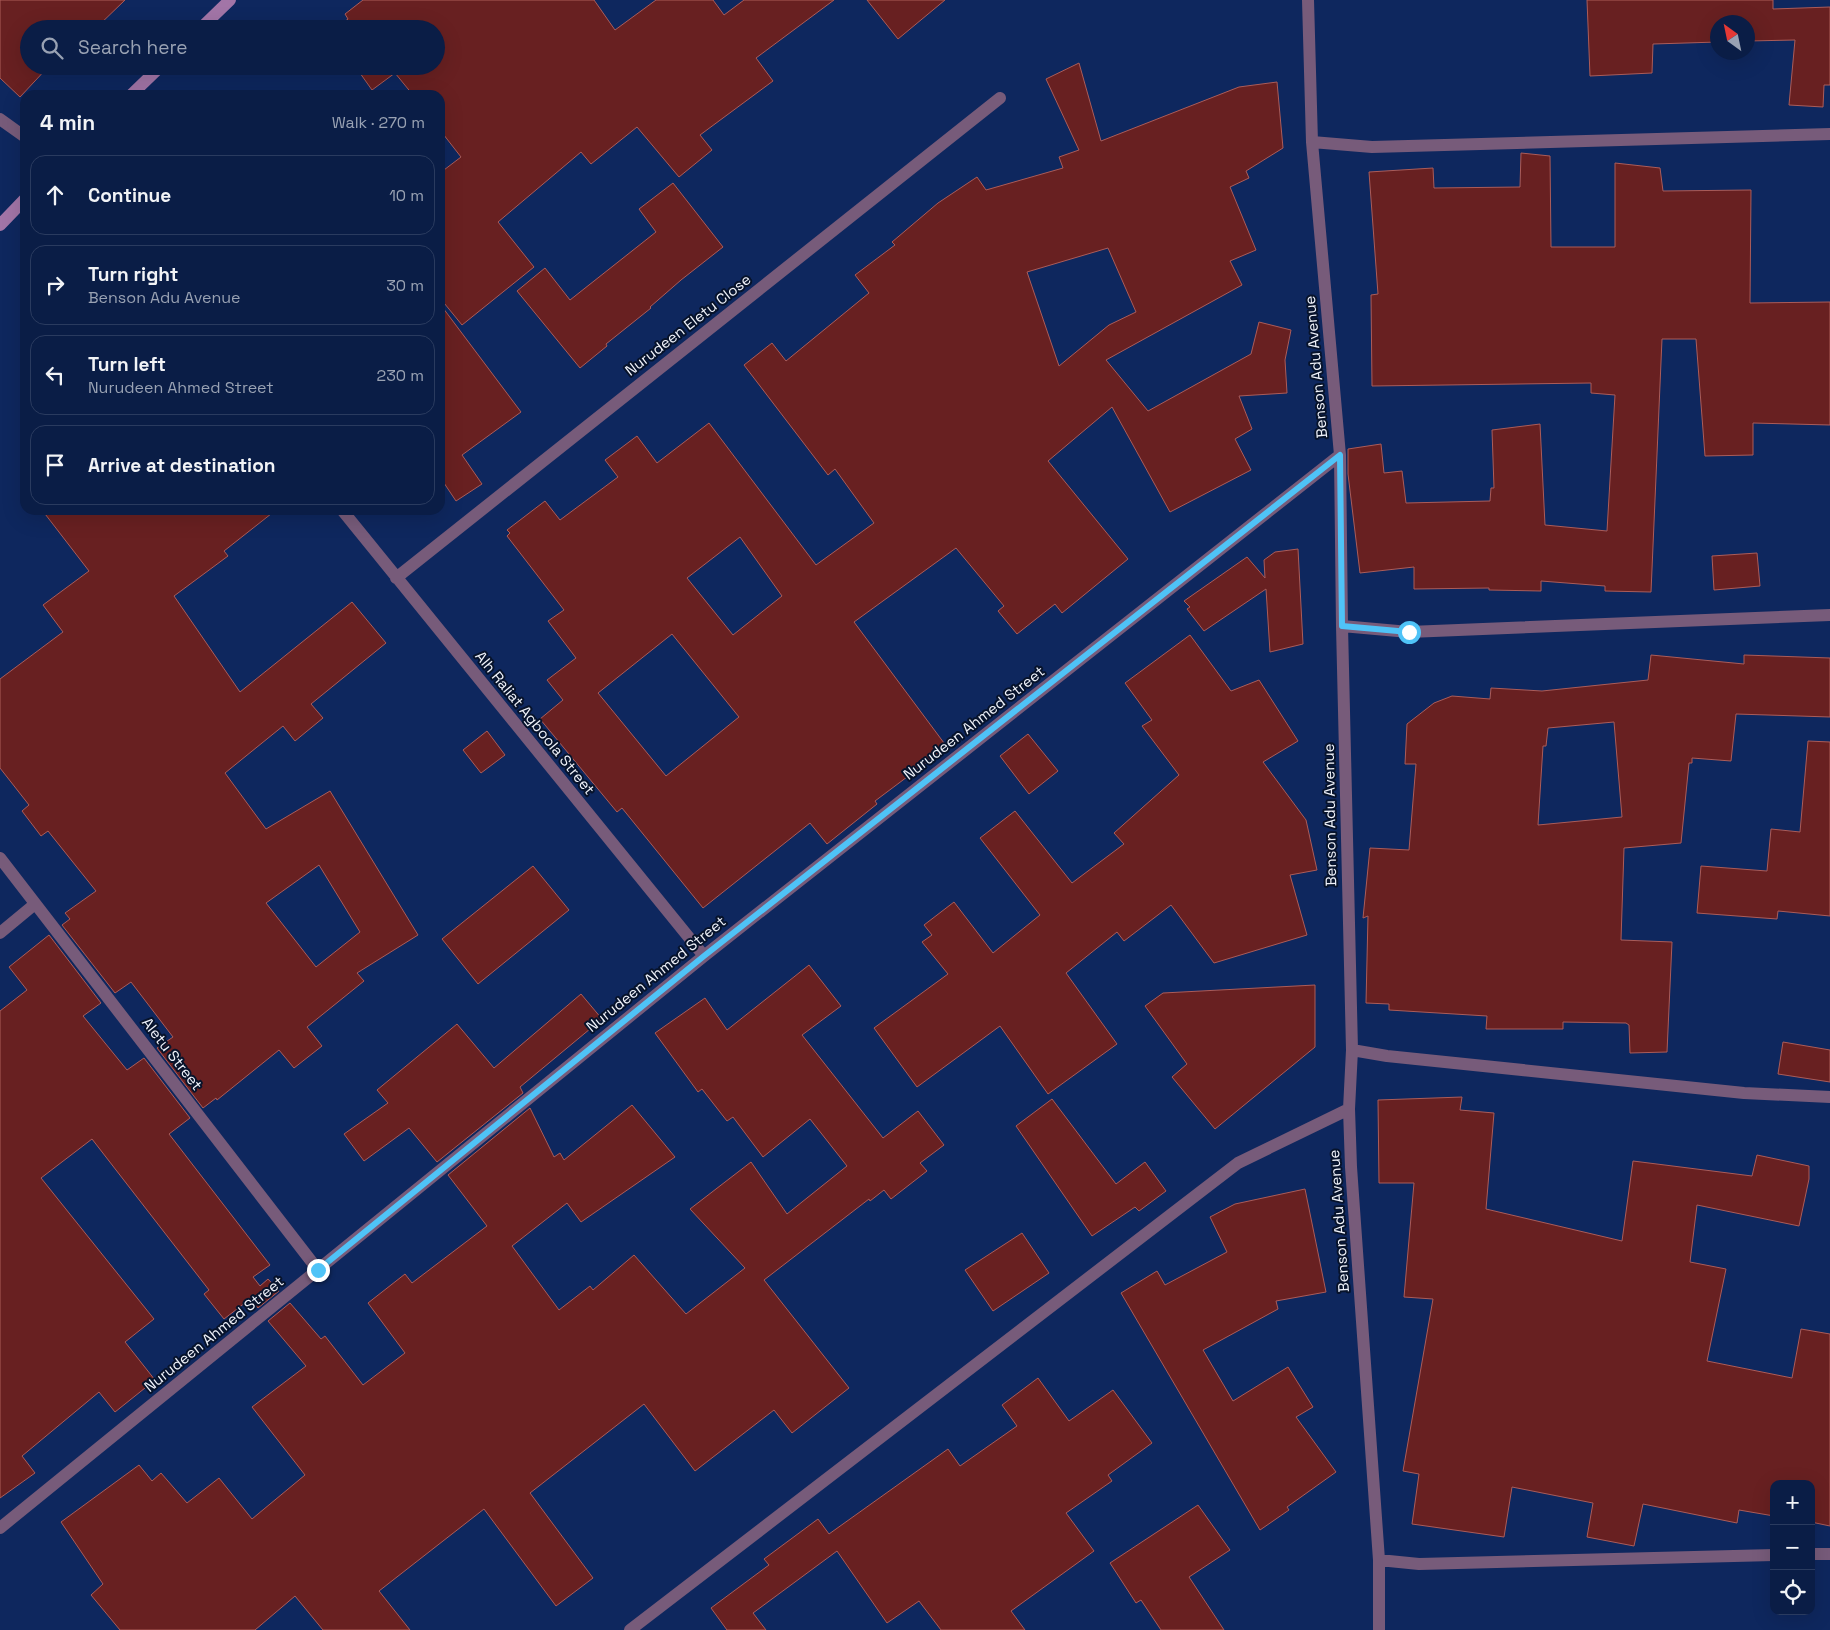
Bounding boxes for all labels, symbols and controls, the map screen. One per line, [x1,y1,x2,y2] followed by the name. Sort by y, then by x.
[1710,15,1755,60] north arrow
[20,20,445,75] search box
[38,34,66,62] icon: search
[78,35,188,60] text: Search here
[40,109,95,136] text: 4 min
[332,112,425,133] text: Walk · 270 m
[41,181,69,209] icon: ahead
[88,183,171,208] text: Continue
[389,185,424,206] text: 10 m
[88,262,178,287] text: Turn right
[621,270,754,380] street label: Nurudeen Eletu Close
[41,271,69,299] icon: right
[386,275,424,296] text: 30 m
[88,287,240,308] text: Benson Adu Avenue
[1300,295,1331,439] street label: Benson Adu Avenue
[88,352,166,377] text: Turn left
[41,361,69,389] icon: left
[377,365,424,386] text: 230 m
[88,377,274,398] text: Nurudeen Ahmed Street
[41,451,69,479] icon: arrive
[88,453,276,478] text: Arrive at destination
[1398,621,1421,644] route start
[471,647,599,799] street label: Alh Raliat Agboola Street
[899,661,1048,784] street label: Nurudeen Ahmed Street
[1319,743,1340,887] street label: Benson Adu Avenue
[582,911,729,1036] street label: Nurudeen Ahmed Street
[138,1013,207,1094] street label: Aletu Street
[1324,1149,1353,1293] street label: Benson Adu Avenue
[307,1259,330,1282] route end
[140,1271,287,1396] street label: Nurudeen Ahmed Street
[1770,1480,1815,1615] map controls
[1770,1480,1815,1525] button: +
[1770,1525,1815,1570] button: −
[1770,1570,1815,1615] button: locate

